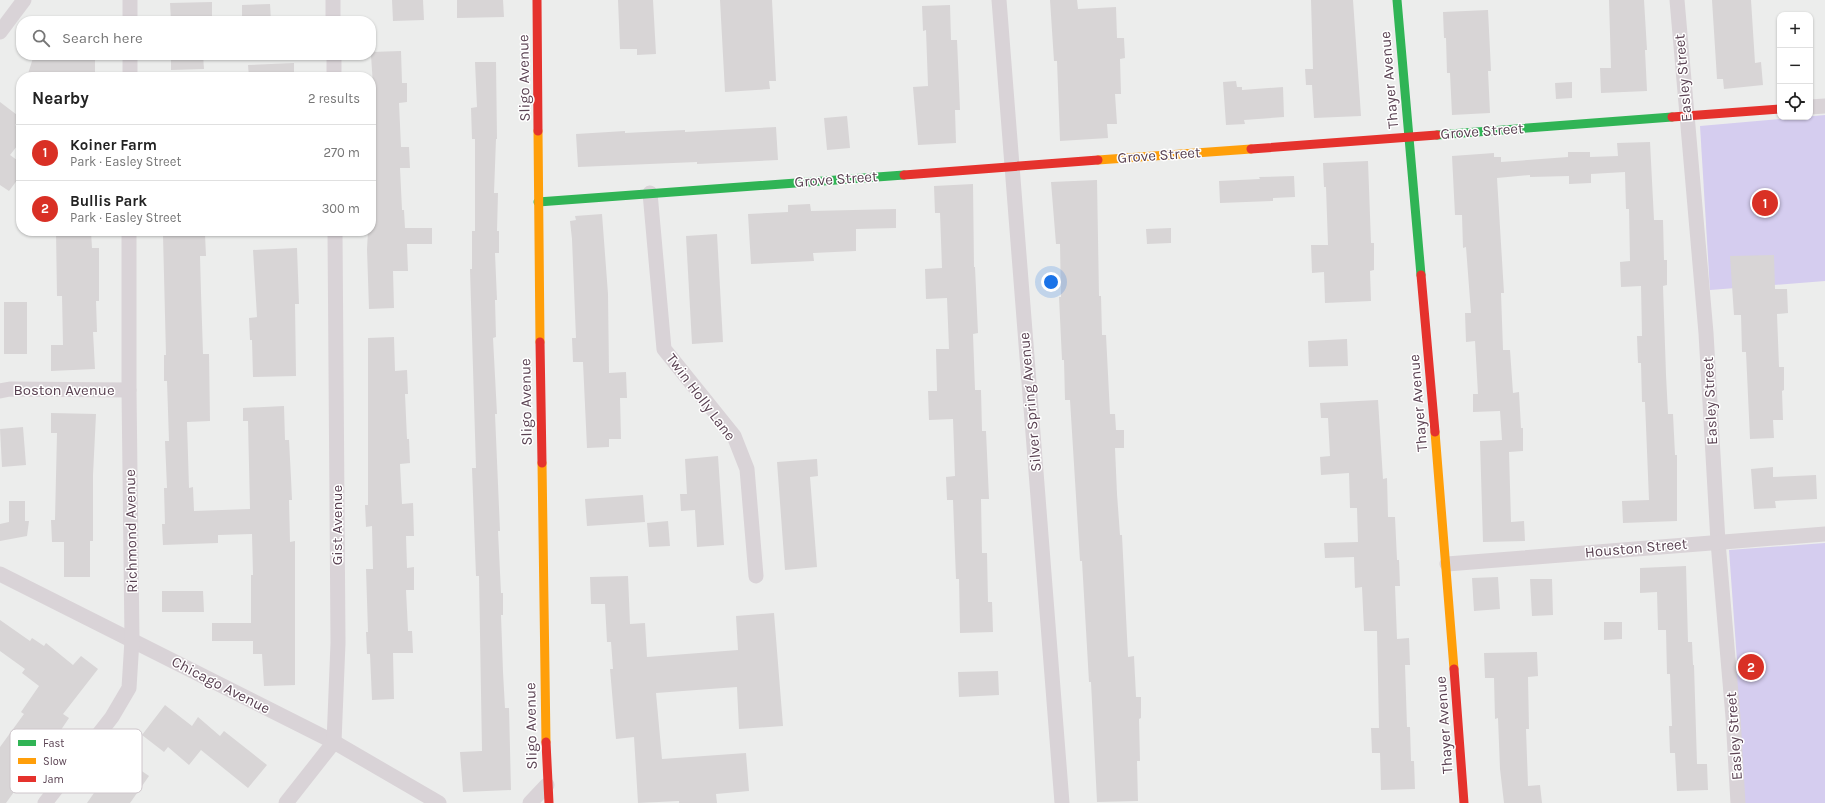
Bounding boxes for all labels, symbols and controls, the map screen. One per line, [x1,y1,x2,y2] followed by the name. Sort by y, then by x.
[1777,12,1813,120] map controls
[1777,12,1813,48] button: +
[16,16,376,60] search box
[30,27,52,49] icon: search
[62,29,143,47] text: Search here
[1376,30,1402,130] street label: Thayer Avenue
[1670,33,1696,123] street label: Easley Street
[514,34,534,122] street label: Sligo Avenue
[1777,48,1813,84] button: −
[1777,84,1813,120] button: locate
[32,88,89,108] text: Nearby
[308,91,360,106] text: 2 results
[1440,119,1525,143] street label: Grove Street
[70,136,157,154] text: Koiner Farm
[1117,143,1202,167] street label: Grove Street
[43,145,47,160] text: 1
[323,145,360,160] text: 270 m
[70,154,181,169] text: Park · Easley Street
[794,167,879,191] street label: Grove Street
[1752,188,1778,218] pin: 1
[70,192,147,210] text: Bullis Park
[41,201,49,216] text: 2
[322,201,360,216] text: 300 m
[70,210,181,225] text: Park · Easley Street
[1041,272,1061,292] your location
[1015,331,1045,473] street label: Silver Spring Avenue
[662,350,740,444] street label: Twin Holly Lane
[1405,353,1431,453] street label: Thayer Avenue
[1699,356,1721,446] street label: Easley Street
[516,358,536,446] street label: Sligo Avenue
[13,381,115,399] street label: Boston Avenue
[121,469,141,593] street label: Richmond Avenue
[328,485,346,565] street label: Gist Avenue
[1584,535,1688,561] street label: Houston Street
[169,652,273,718] street label: Chicago Avenue
[1738,652,1764,682] pin: 2
[1432,676,1456,774] street label: Thayer Avenue
[521,682,541,770] street label: Sligo Avenue
[1722,691,1746,781] street label: Easley Street
[10,729,142,793] legend
[43,737,64,750] text: Fast
[43,755,67,768] text: Slow
[43,773,64,786] text: Jam

